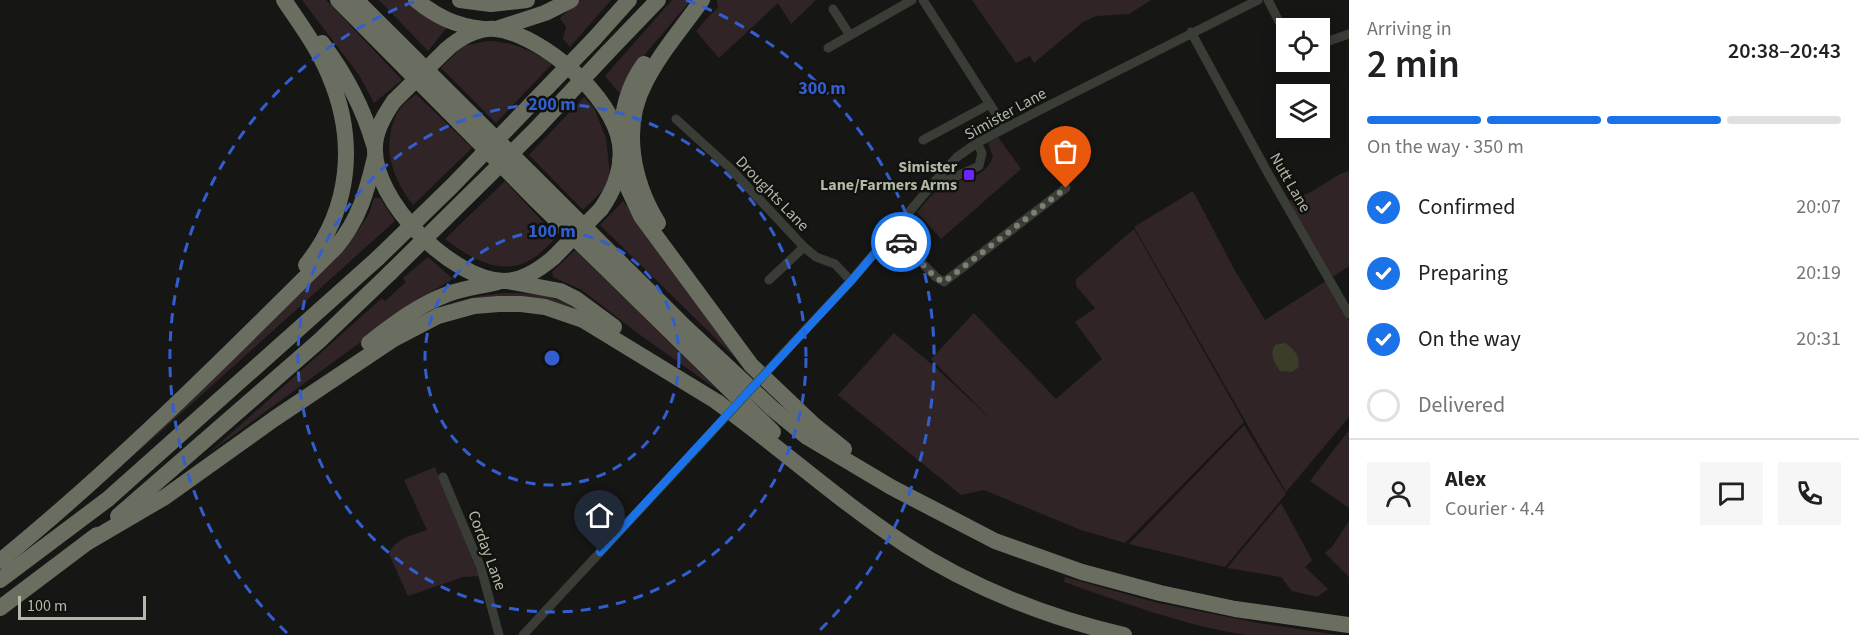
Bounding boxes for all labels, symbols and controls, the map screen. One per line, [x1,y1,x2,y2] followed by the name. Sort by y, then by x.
[1367,15,1452,43] text: Arriving in
[1276,18,1330,138] map controls
[1276,18,1330,72] button: locate
[1728,35,1841,67] text: 20:38–20:43
[1367,37,1460,93] text: 2 min
[798,76,846,101] text: 300 m
[961,82,1050,145] street label: Simister Lane
[1276,84,1330,138] button: layers
[528,92,576,117] text: 200 m
[1040,126,1091,188] pin
[1367,133,1524,161] text: On the way · 350 m
[1049,135,1082,168] icon: bag
[1264,149,1316,216] street label: Nutt Lane
[731,151,814,236] street label: Droughts Lane
[820,156,958,196] place label: Simister Lane/Farmers Arms
[962,168,976,182] marker: Simister Lane/Farmers Arms
[1367,191,1400,224] icon: check
[1418,191,1515,223] text: Confirmed
[1796,193,1841,221] text: 20:07
[871,212,931,272] courier
[528,219,576,244] text: 100 m
[885,226,918,259] icon: car
[1367,257,1400,290] icon: check
[1418,257,1508,289] text: Preparing
[1796,259,1841,287] text: 20:19
[1367,323,1400,356] icon: check
[1418,323,1521,355] text: On the way
[1796,325,1841,353] text: 20:31
[542,348,562,368] centre of rings
[1418,389,1505,421] text: Delivered
[1367,462,1430,525] button: person
[1700,462,1763,525] button: chat
[1778,462,1841,525] button: phone
[1445,463,1486,495] text: Alex
[574,490,625,552] pin
[1445,495,1545,523] text: Courier · 4.4
[583,499,616,532] icon: home
[462,507,512,593] street label: Corday Lane
[18,593,146,620] scale bar
[27,595,67,617] text: 100 m

